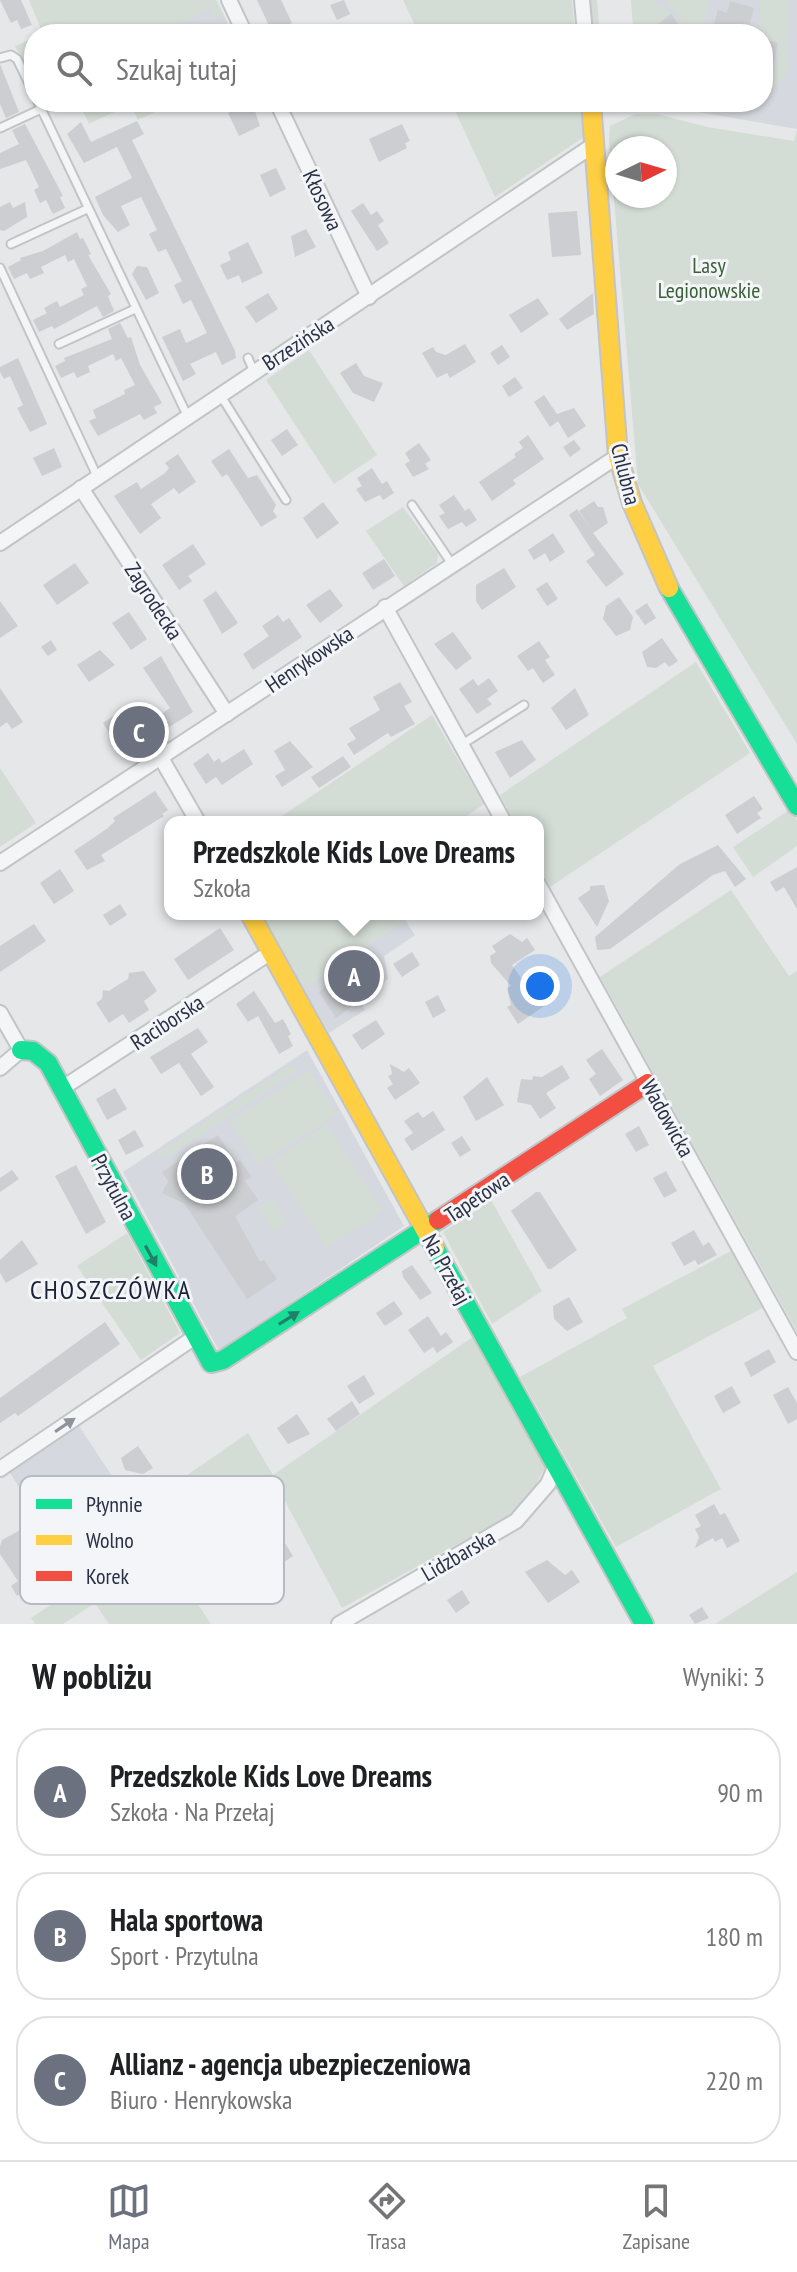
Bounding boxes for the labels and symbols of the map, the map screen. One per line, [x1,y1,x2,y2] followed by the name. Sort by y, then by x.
[605,136,677,208] north arrow
[297,165,349,235] street label: Kłosowa
[658,251,760,304] park label: Lasy Legionowskie
[257,309,339,377] street label: Brzezińska
[605,440,647,508] street label: Chlubna
[119,557,189,645] street label: Zagrodecka
[260,619,358,699] street label: Henrykowska
[113,702,165,762] pin: C
[328,946,380,1006] pin: A
[520,966,560,1006] your location
[125,988,209,1056] street label: Raciborska
[635,1074,701,1162] street label: Wadowicka
[181,1144,233,1204] pin: B
[85,1149,143,1225] street label: Przytulna
[439,1165,515,1229] street label: Tapetowa
[416,1229,478,1309] street label: Na Przełaj
[144,1245,158,1267] one-way arrow
[30,1273,192,1306] district label: CHOSZCZÓWKA
[278,1311,299,1326] one-way arrow
[54,1418,75,1433] one-way arrow
[20,1476,284,1604] legend
[86,1490,143,1518] text: Płynnie
[416,1523,500,1587] street label: Lidzbarska
[86,1526,134,1554] text: Wolno
[86,1562,130,1590] text: Korek

